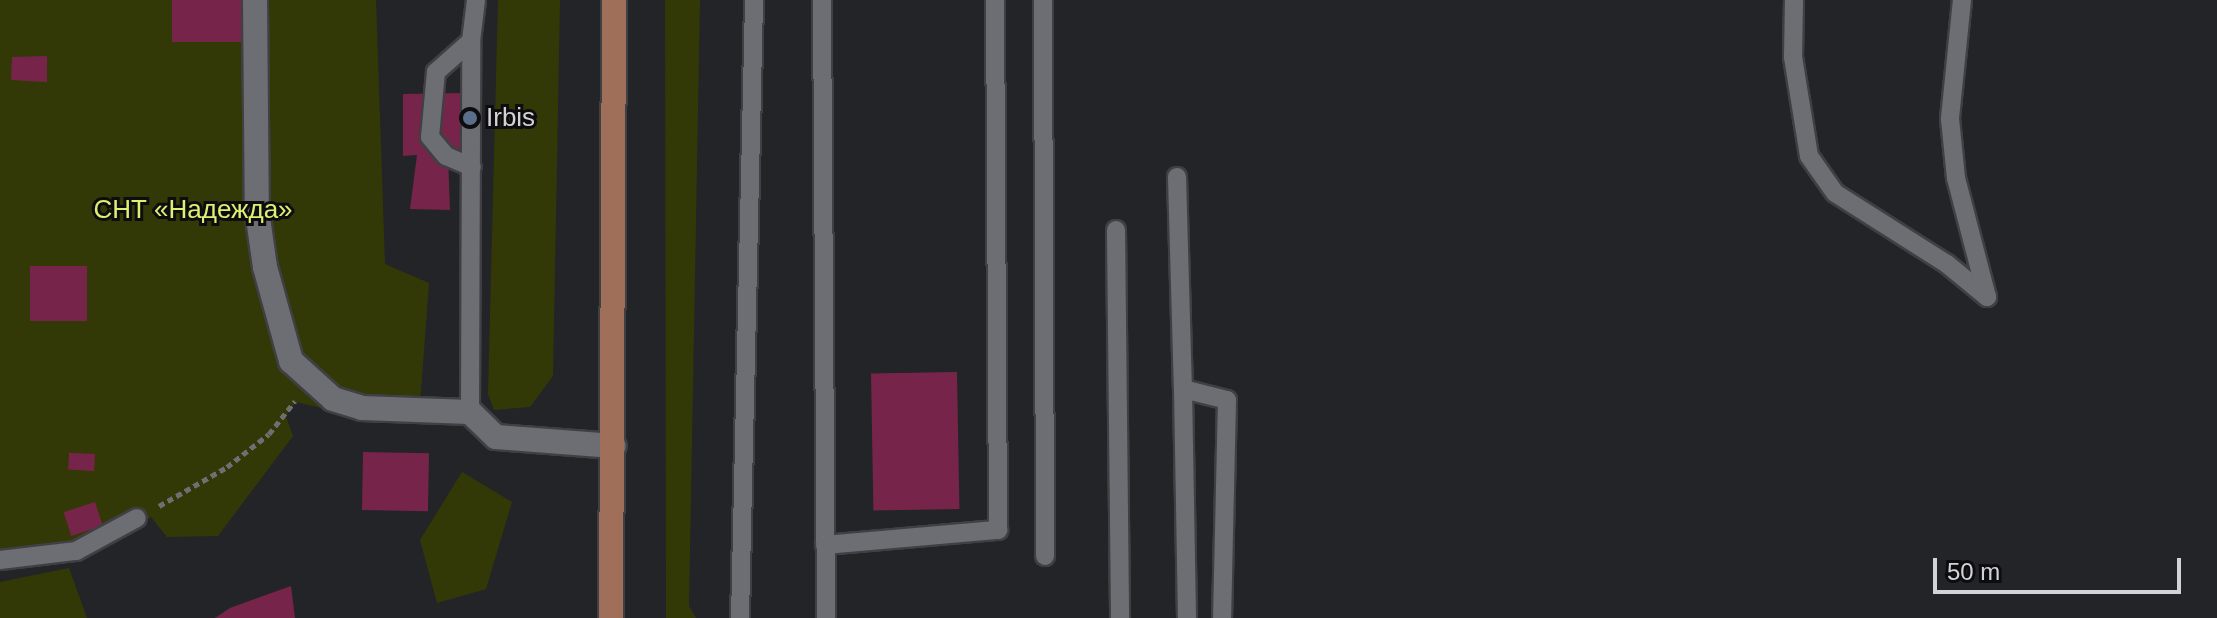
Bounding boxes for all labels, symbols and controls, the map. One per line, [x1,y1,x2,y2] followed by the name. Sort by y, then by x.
[486,102,535,134] place label: Irbis
[461,109,479,127] marker: Irbis
[93,194,293,226] park label: СНТ «Надежда»
[1937,542,2185,592] scale bar
[1947,558,2000,585] text: 50 m

